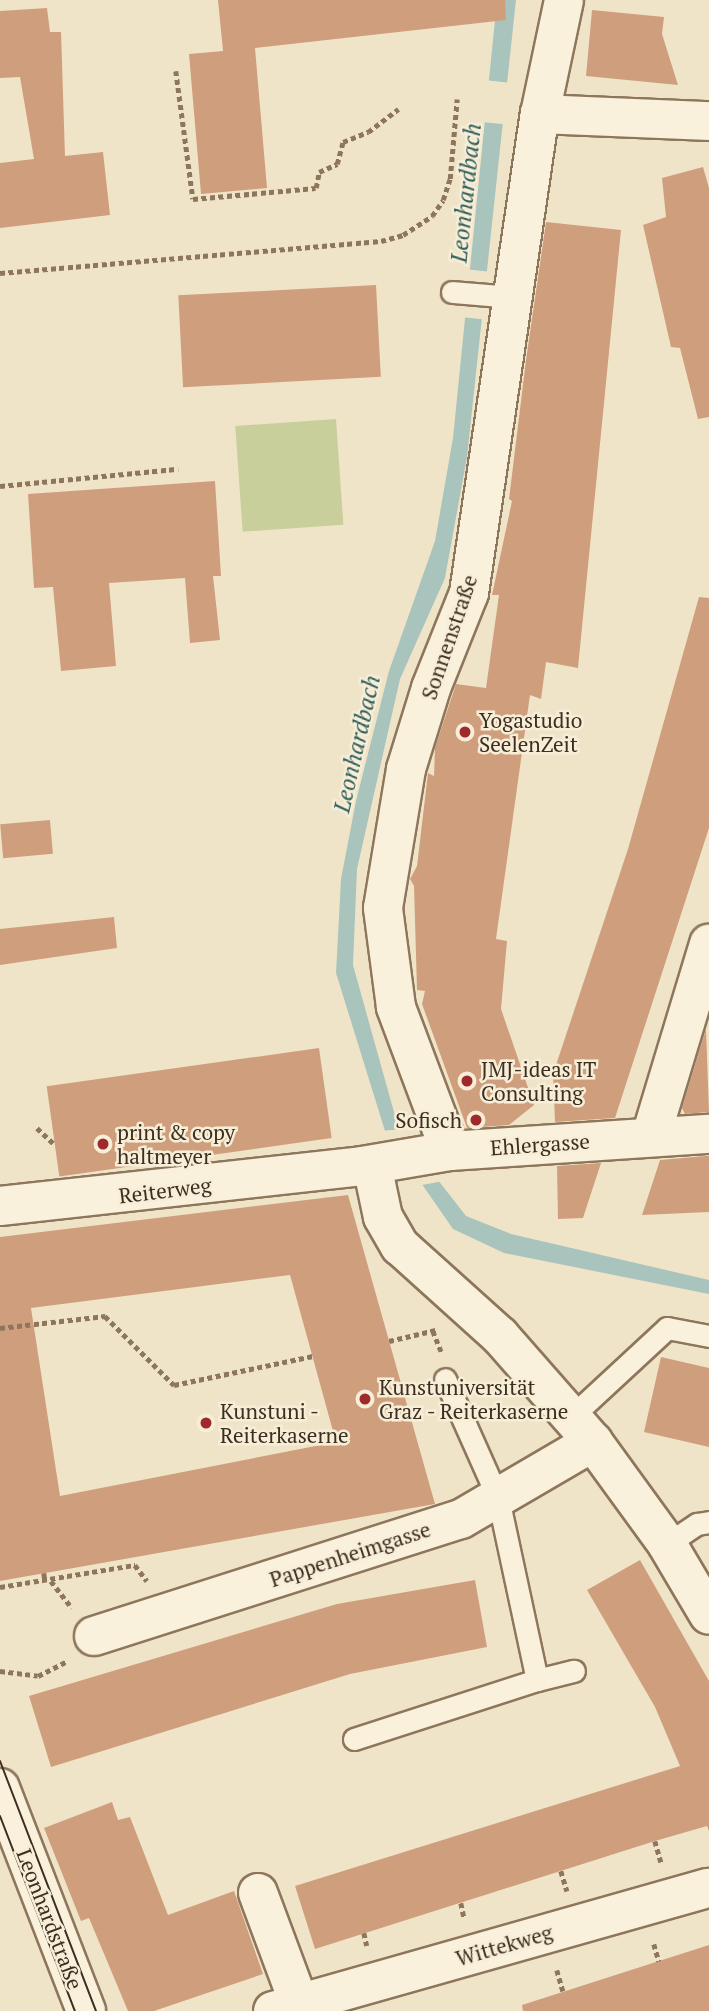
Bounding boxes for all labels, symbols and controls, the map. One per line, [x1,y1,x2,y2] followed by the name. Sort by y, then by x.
[445,122,487,264] water label: Leonhardbach
[416,571,482,703] street label: Sonnenstraße
[328,673,386,815] water label: Leonhardbach
[479,707,582,757] place label: Yogastudio SeelenZeit
[457,724,473,740] marker: Yogastudio SeelenZeit
[481,1056,596,1106] place label: JMJ-ideas IT Consulting
[459,1073,475,1089] marker: JMJ-ideas IT Consulting
[395,1107,462,1133] place label: Sofisch
[468,1112,484,1128] marker: Sofisch
[117,1119,235,1169] place label: print & copy haltmeyer
[489,1128,591,1160] street label: Ehlergasse
[95,1136,111,1152] marker: print & copy haltmeyer
[117,1172,213,1208] street label: Reiterweg
[379,1374,570,1424] place label: Kunstuniversität Graz - Reiterkaserne
[357,1391,373,1407] marker: Kunstuniversität Graz - Reiterkaserne
[220,1398,348,1448] place label: Kunstuni - Reiterkaserne
[198,1415,214,1431] marker: Kunstuni - Reiterkaserne
[266,1516,434,1592] street label: Pappenheimgasse
[12,1845,88,1993] street label: Leonhardstraße
[453,1919,555,1971] street label: Wittekweg

